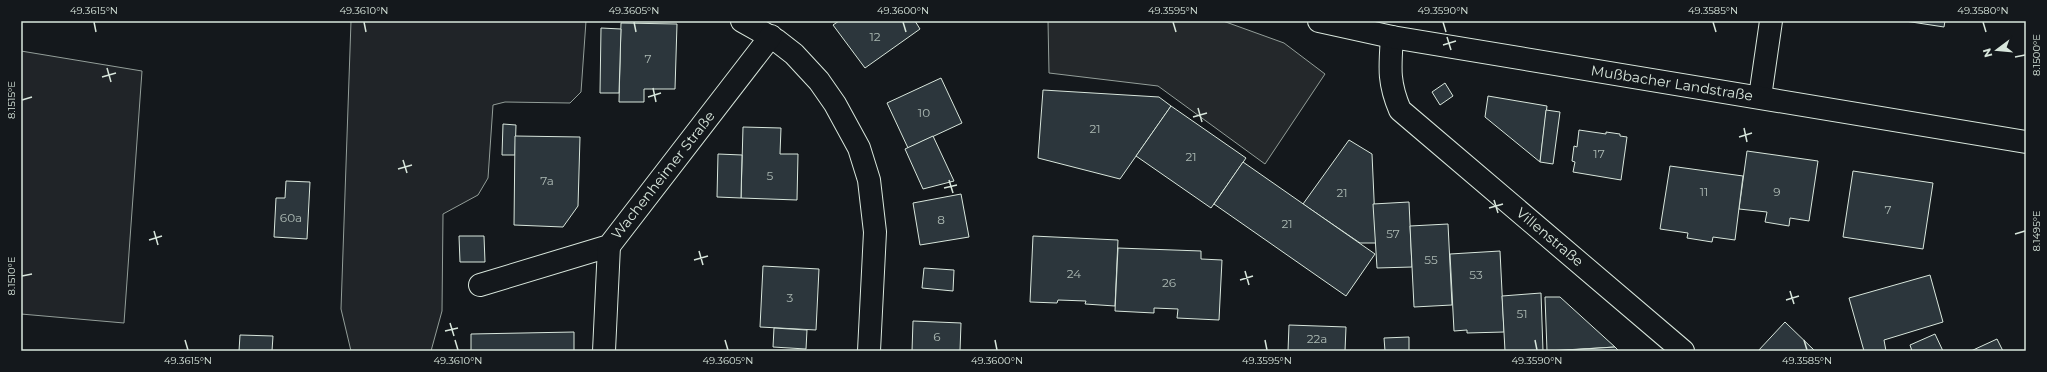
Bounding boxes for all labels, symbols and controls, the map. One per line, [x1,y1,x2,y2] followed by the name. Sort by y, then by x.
[70,4,118,17] text: 49.3615°N
[339,4,389,17] text: 49.3610°N
[609,4,659,17] text: 49.3605°N
[877,4,929,17] text: 49.3600°N
[1148,4,1198,17] text: 49.3595°N
[1418,4,1468,17] text: 49.3590°N
[1688,4,1738,17] text: 49.3585°N
[1957,4,2009,17] text: 49.3580°N
[869,29,881,44] house number: 12
[1977,30,2017,70] north arrow
[2030,34,2043,76] text: 8.1500°E
[1979,47,1995,59] text: N
[644,51,652,66] house number: 7
[1590,61,1754,105] street label: Mußbacher Landstraße
[5,81,18,119] text: 8.1515°E
[918,105,930,120] house number: 10
[607,107,719,243] street label: Wachenheimer Straße
[1089,121,1101,136] house number: 21
[1593,146,1605,161] house number: 17
[1185,149,1197,164] house number: 21
[767,168,774,183] house number: 5
[540,173,554,188] house number: 7a
[1700,184,1708,199] house number: 11
[1773,184,1781,199] house number: 9
[1336,185,1348,200] house number: 21
[1884,202,1892,217] house number: 7
[1513,204,1587,270] street label: Villenstraße
[280,210,302,225] house number: 60a
[2030,210,2043,252] text: 8.1495°E
[937,212,945,227] house number: 8
[1281,216,1293,231] house number: 21
[1386,226,1400,241] house number: 57
[1424,252,1438,267] house number: 55
[5,256,18,295] text: 8.1510°E
[1067,266,1081,281] house number: 24
[1469,267,1483,282] house number: 53
[1162,275,1176,290] house number: 26
[787,290,794,305] house number: 3
[1516,306,1528,321] house number: 51
[933,329,941,344] house number: 6
[1307,331,1327,346] house number: 22a
[164,354,212,367] text: 49.3615°N
[433,354,483,367] text: 49.3610°N
[703,354,753,367] text: 49.3605°N
[971,354,1023,367] text: 49.3600°N
[1242,354,1292,367] text: 49.3595°N
[1512,354,1562,367] text: 49.3590°N
[1782,354,1832,367] text: 49.3585°N

